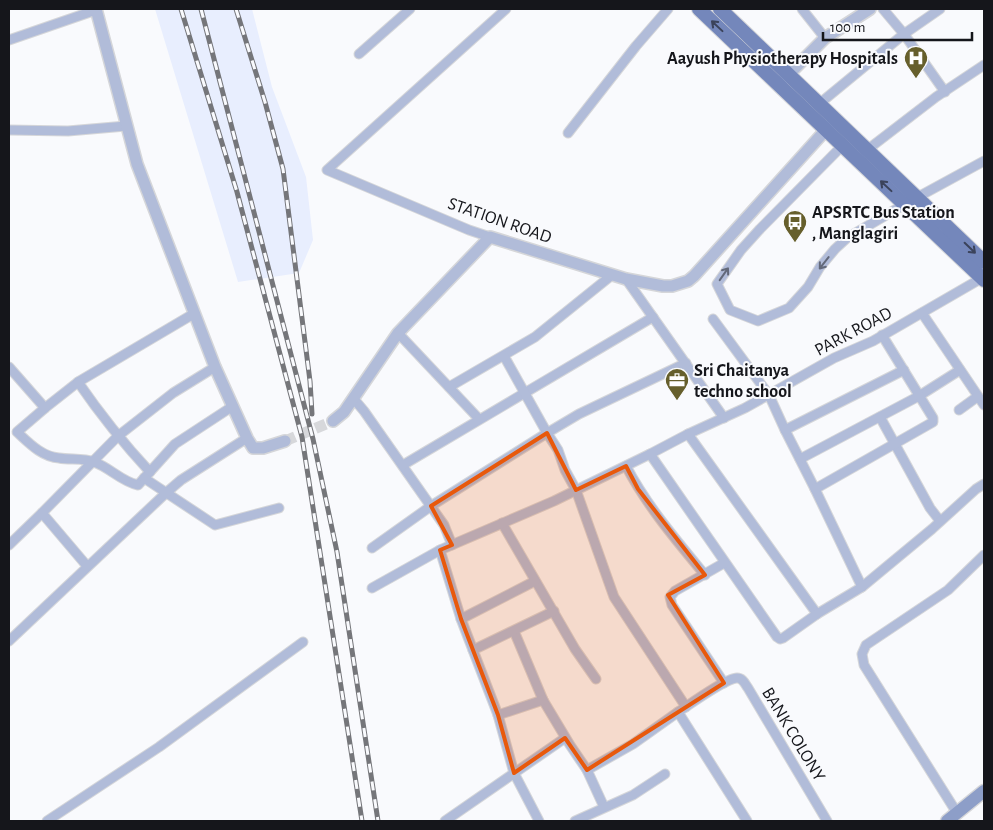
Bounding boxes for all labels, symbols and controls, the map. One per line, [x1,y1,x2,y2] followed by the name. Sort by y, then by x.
[823,10,972,42] scale bar
[711,20,723,32] one-way arrow
[830,20,865,35] text: 100 m
[903,45,929,79] hospital icon: Aayush Physiotherapy Hospitals
[667,50,898,68] place label: Aayush Physiotherapy Hospitals
[880,180,892,192] one-way arrow
[445,195,554,247] street label: STATION ROAD
[812,204,955,243] place label: APSRTC Bus Station , Manglagiri
[782,209,808,243] bus stop icon: APSRTC Bus Station , Manglagiri
[964,242,977,254] one-way arrow
[819,256,829,270] one-way arrow
[719,267,729,281] one-way arrow
[812,304,895,360] street label: PARK ROAD
[694,362,792,401] place label: Sri Chaitanya techno school
[664,367,690,401] office icon: Sri Chaitanya techno school
[758,684,828,785] street label: BANK COLONY

